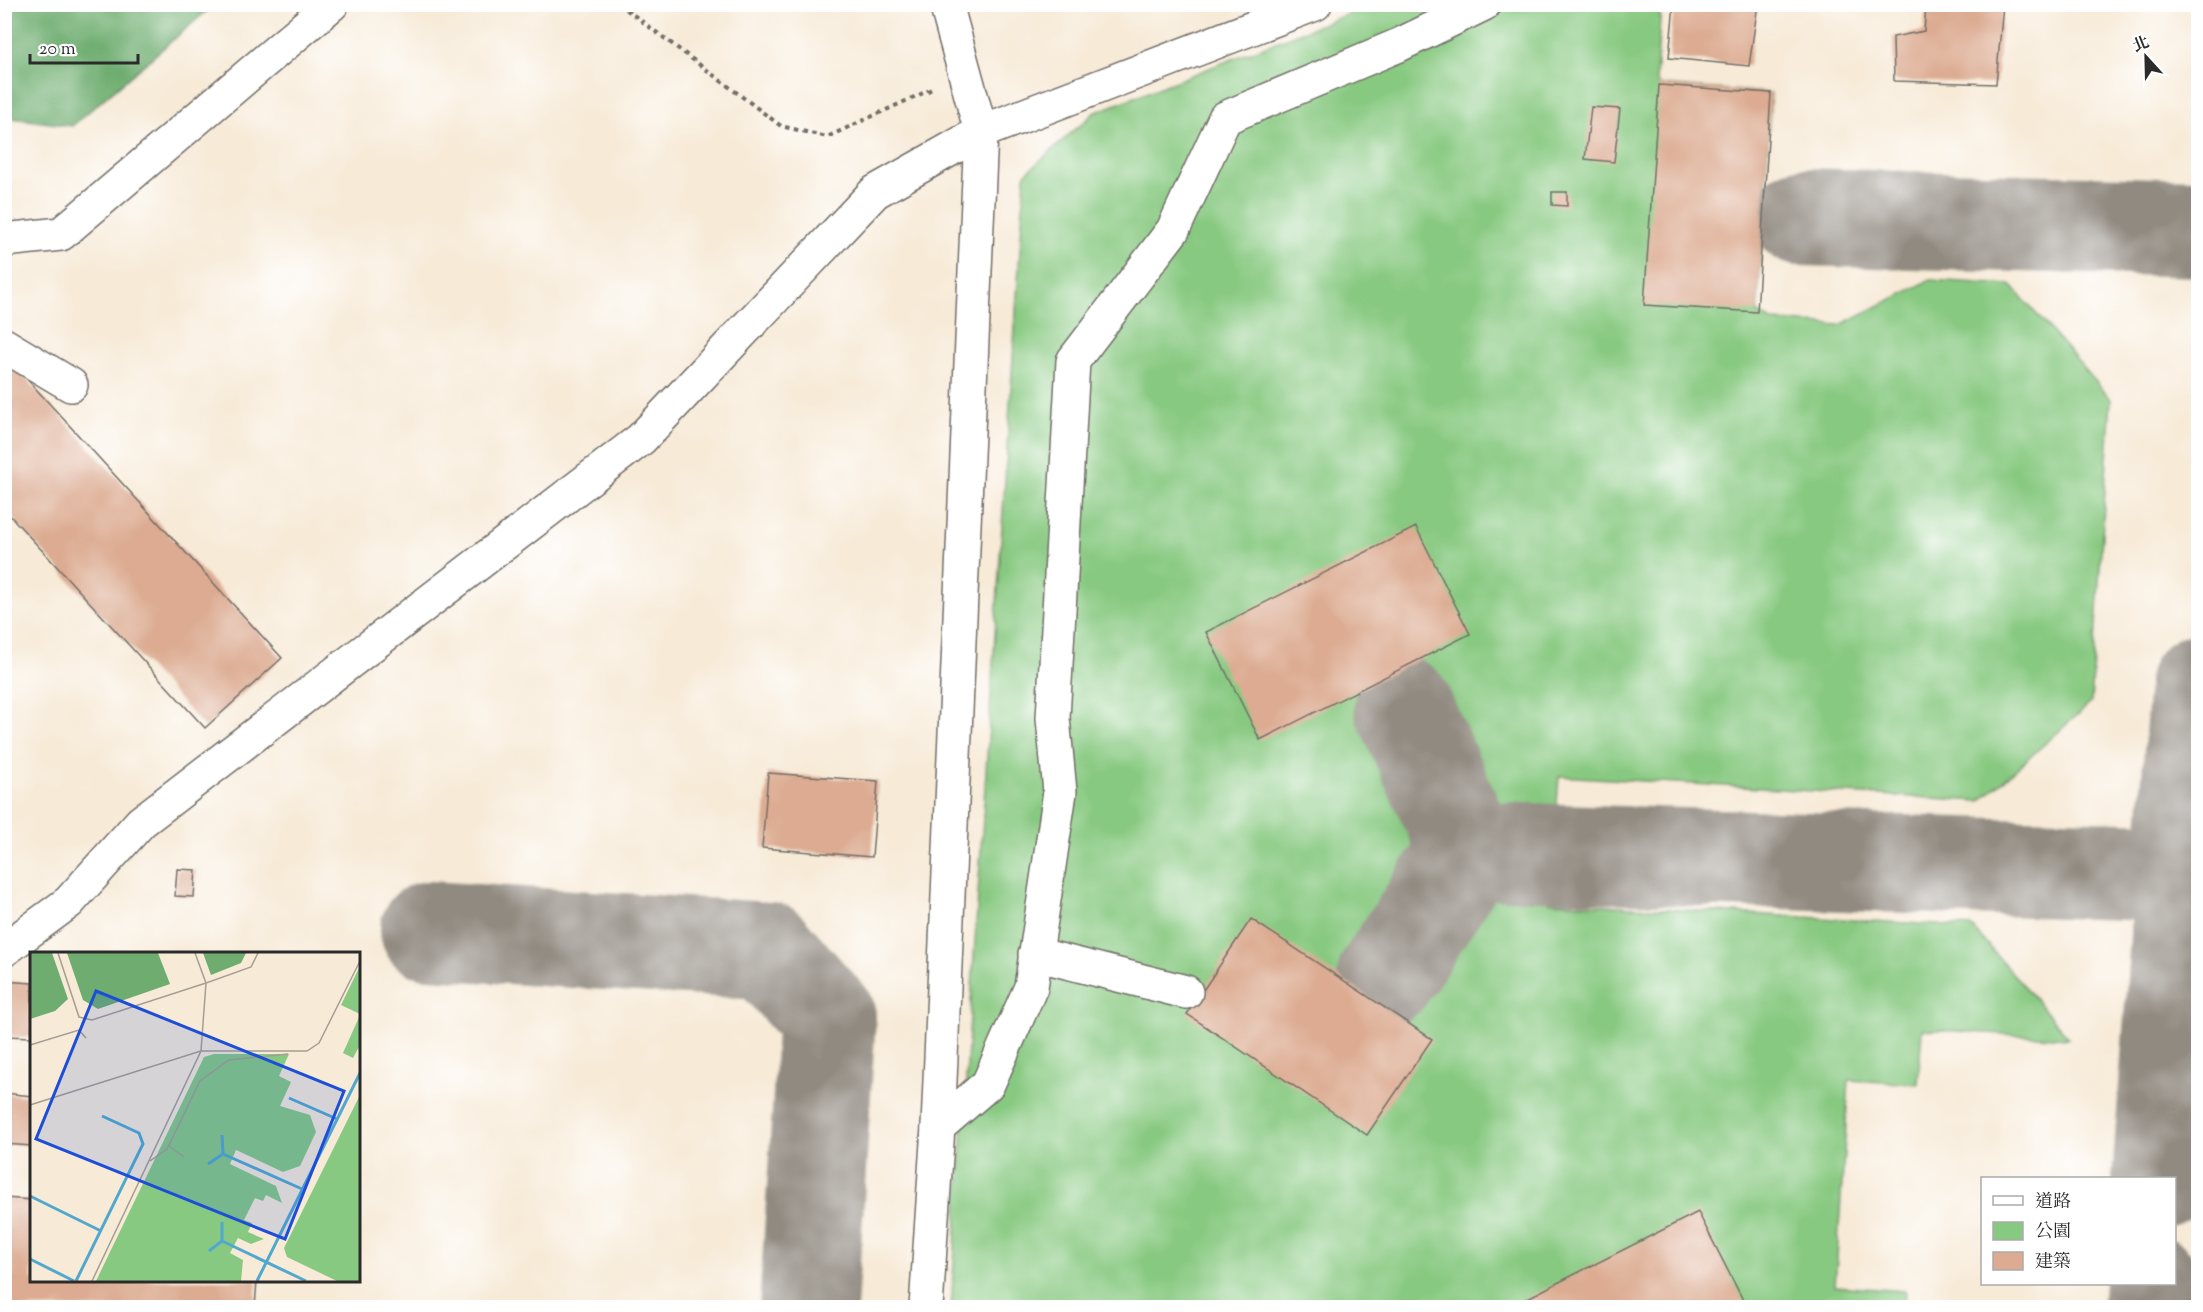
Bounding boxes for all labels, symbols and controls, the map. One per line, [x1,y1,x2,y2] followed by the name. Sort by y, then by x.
[30,27,138,65] scale bar
[2116,27,2176,87] north arrow
[2130,32,2153,59] text: 北
[39,37,76,63] text: 20 m
[30,952,360,1282] inset map
[1981,1177,2176,1285] legend
[2035,1190,2071,1216] text: 道路
[2035,1220,2071,1246] text: 公園
[2035,1250,2071,1276] text: 建築

